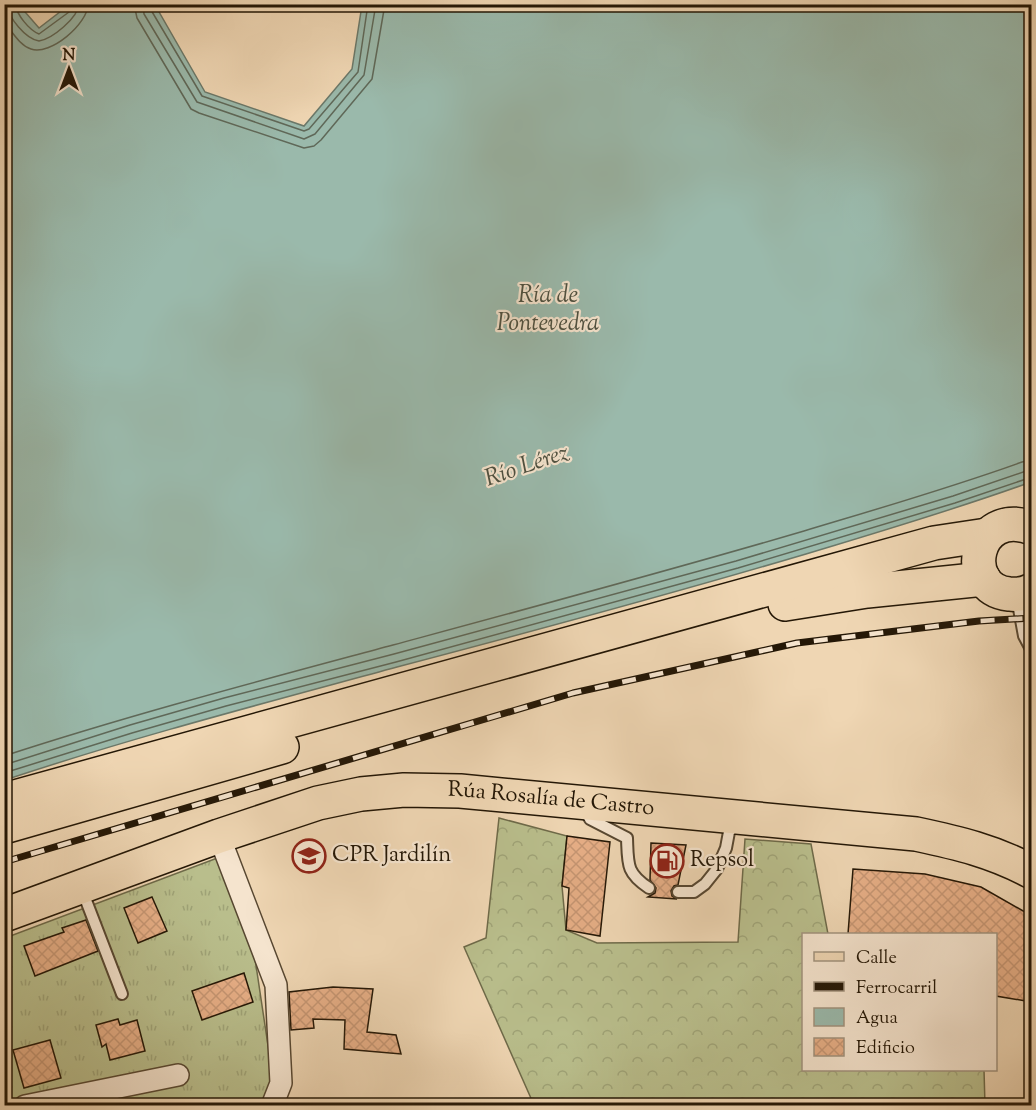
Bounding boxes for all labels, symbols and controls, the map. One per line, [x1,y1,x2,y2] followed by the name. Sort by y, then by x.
[39,39,99,99] north arrow
[63,45,76,68] text: N
[497,279,599,341] water label: Ría de Pontevedra
[480,436,574,496] water label: Río Lérez
[448,775,656,825] street label: Rúa Rosalía de Castro
[291,838,327,874] school or university icon: CPR Jardilín
[332,840,451,872] place label: CPR Jardilín
[649,843,685,879] fuel station icon: Repsol
[690,845,754,877] place label: Repsol
[802,933,997,1071] legend
[856,946,897,972] text: Calle
[856,976,937,1002] text: Ferrocarril
[856,1006,898,1032] text: Agua
[856,1036,915,1062] text: Edificio

